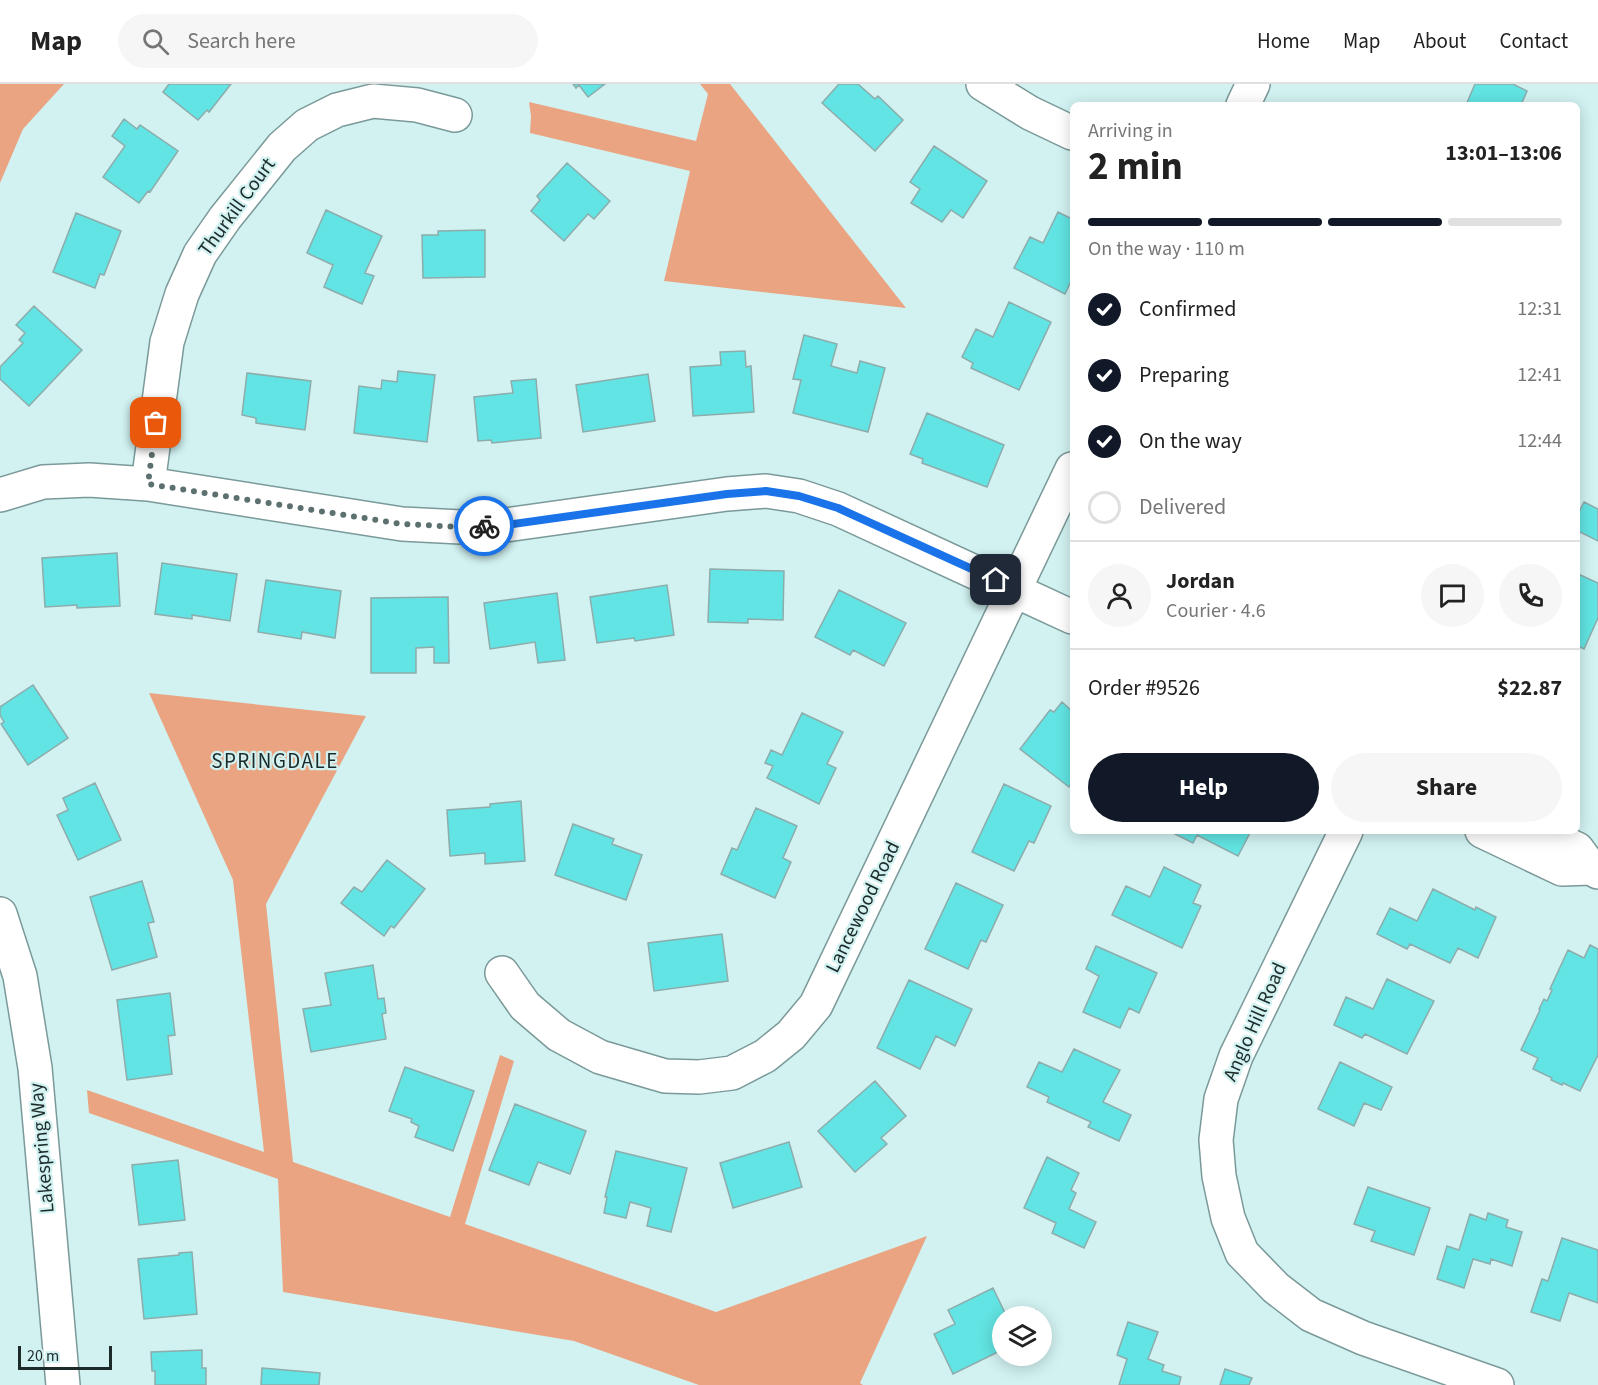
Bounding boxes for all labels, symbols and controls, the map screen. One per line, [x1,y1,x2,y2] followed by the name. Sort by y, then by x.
[118,14,538,68] search box
[30,21,82,61] text: Map
[139,25,172,58] icon: search
[187,25,296,57] text: Search here
[1257,26,1310,56] text: Home
[1343,26,1381,56] text: Map
[1414,26,1466,56] text: About
[1499,26,1568,56] text: Contact
[1088,117,1173,145] text: Arriving in
[1445,137,1562,169] text: 13:01–13:06
[1088,139,1183,195] text: 2 min
[192,152,282,262] street label: Thurkill Court
[1088,235,1245,263] text: On the way · 110 m
[1088,293,1121,326] icon: check
[1139,293,1236,325] text: Confirmed
[1517,295,1562,323] text: 12:31
[1088,359,1121,392] icon: check
[1139,359,1229,391] text: Preparing
[1517,361,1562,389] text: 12:41
[130,397,181,448] pin
[139,406,172,439] icon: bag
[1088,425,1121,458] icon: check
[1139,425,1242,457] text: On the way
[1517,427,1562,455] text: 12:44
[1139,491,1226,523] text: Delivered
[454,496,514,556] courier
[468,510,501,543] icon: bike
[970,554,1021,605] pin
[979,563,1012,596] icon: home
[1088,564,1151,627] button: person
[1421,564,1484,627] button: chat
[1499,564,1562,627] button: phone
[1166,565,1235,597] text: Jordan
[1166,597,1266,625] text: Courier · 4.6
[1088,672,1200,704] text: Order #9526
[1497,672,1562,704] text: $22.87
[211,746,339,776] district label: SPRINGDALE
[1088,753,1319,822] button: Help
[1331,753,1562,822] button: Share
[819,836,907,978] street label: Lancewood Road
[1216,958,1294,1086] street label: Anglo Hill Road
[22,1081,62,1214] street label: Lakespring Way
[992,1306,1052,1366] map controls
[992,1306,1052,1366] button: layers
[18,1343,112,1370] scale bar
[27,1345,59,1367] text: 20 m

